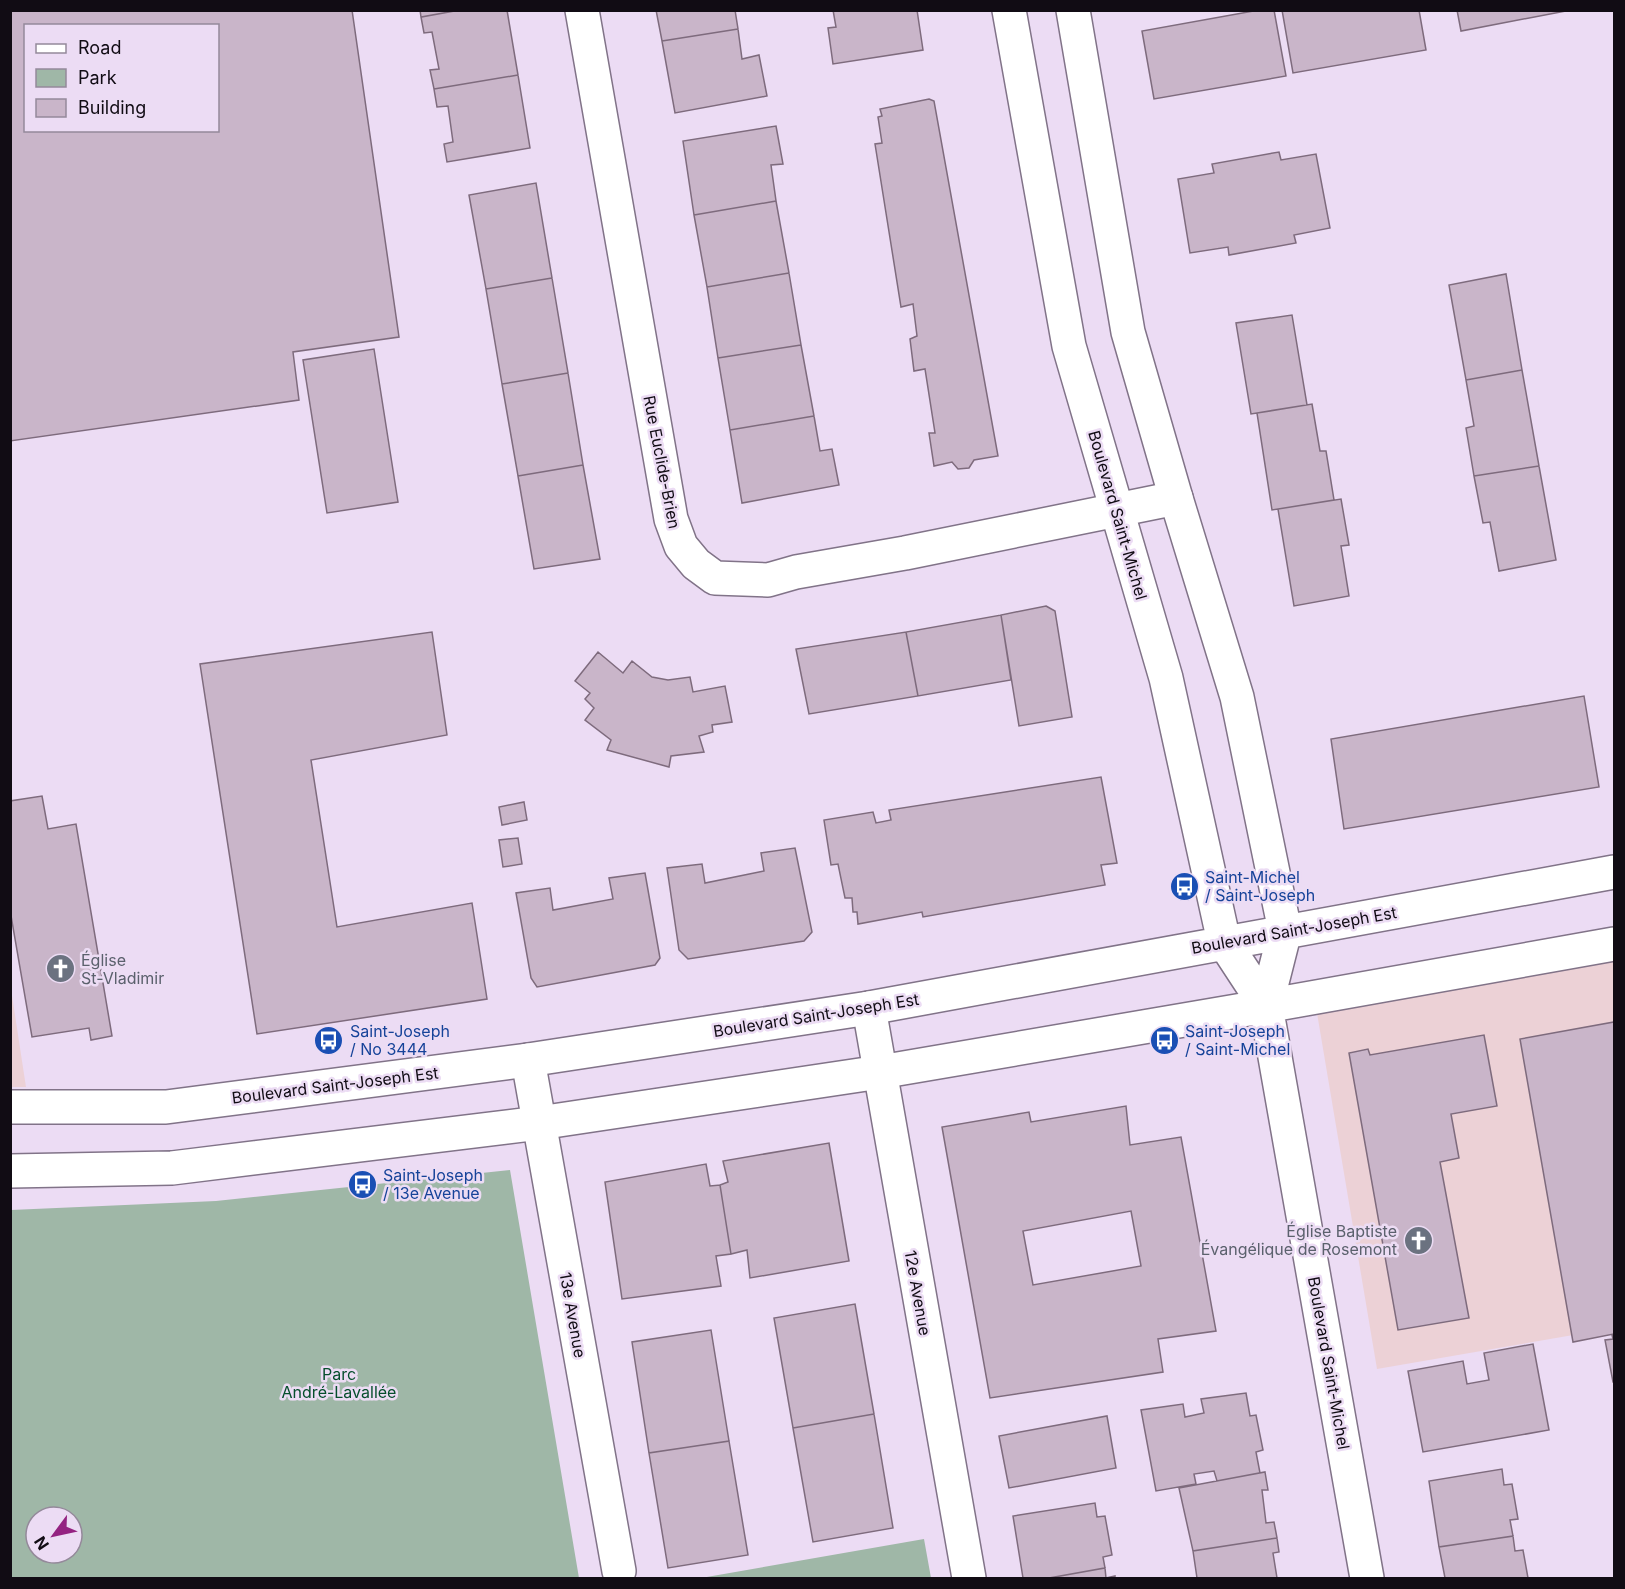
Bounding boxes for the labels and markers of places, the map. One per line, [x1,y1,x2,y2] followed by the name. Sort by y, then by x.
[1205,867,1315,905] place label: Saint-Michel / Saint-Joseph
[1168,870,1200,902] bus stop icon: Saint-Michel / Saint-Joseph
[81,950,164,988] place label: Église St-Vladimir
[44,953,76,985] church icon: Église St-Vladimir
[350,1021,450,1059] place label: Saint-Joseph / No 3444
[1185,1021,1290,1059] place label: Saint-Joseph / Saint-Michel
[313,1024,345,1056] bus stop icon: Saint-Joseph / No 3444
[1148,1024,1180,1056] bus stop icon: Saint-Joseph / Saint-Michel
[383,1165,483,1203] place label: Saint-Joseph / 13e Avenue
[346,1168,378,1200] bus stop icon: Saint-Joseph / 13e Avenue
[1201,1221,1397,1259] place label: Église Baptiste Évangélique de Rosemont
[1402,1224,1434,1256] church icon: Église Baptiste Évangélique de Rosemont

